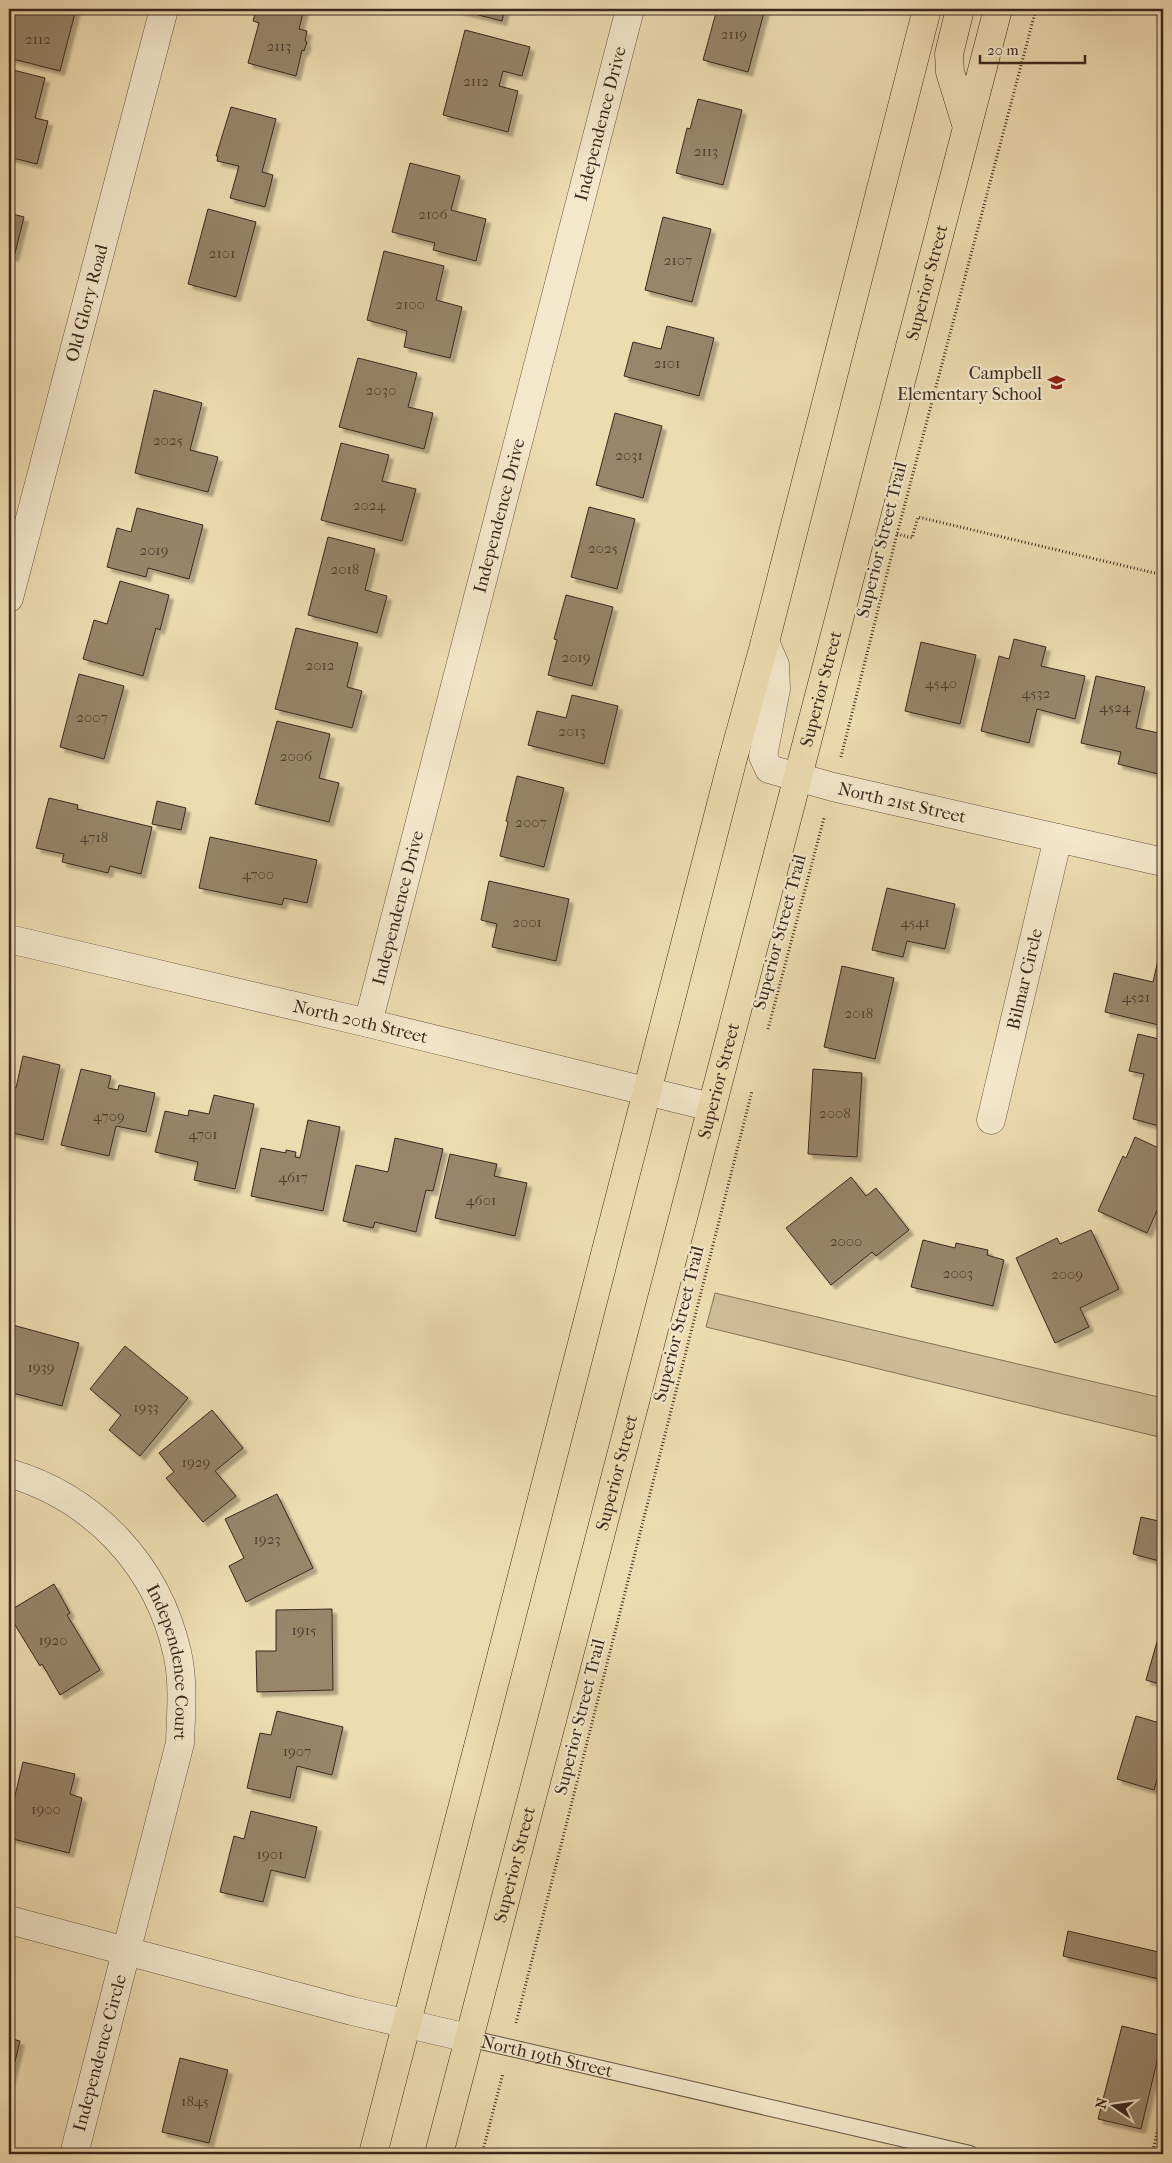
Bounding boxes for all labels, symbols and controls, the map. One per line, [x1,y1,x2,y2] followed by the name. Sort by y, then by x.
[721,25,747,43] house number: 2119
[25,30,51,48] house number: 2112
[980,32,1084,64] scale bar
[267,37,291,55] house number: 2113
[987,41,1019,59] text: 20 m
[570,44,630,203] street label: Independence Drive
[463,72,489,90] house number: 2112
[694,142,718,160] house number: 2113
[418,205,449,223] house number: 2106
[902,222,952,343] street label: Superior Street
[61,242,112,364] street label: Old Glory Road
[209,244,235,262] house number: 2101
[664,251,692,269] house number: 2107
[395,295,425,313] house number: 2100
[654,354,680,372] house number: 2101
[897,363,1042,405] place label: Campbell Elementary School
[1046,373,1066,393] school or university icon: Campbell Elementary School
[366,381,396,399] house number: 2030
[153,431,183,449] house number: 2025
[469,436,529,595] street label: Independence Drive
[615,446,643,464] house number: 2031
[852,460,912,620] street label: Superior Street Trail
[353,496,386,514] house number: 2024
[588,539,618,557] house number: 2025
[139,541,169,559] house number: 2019
[331,560,359,578] house number: 2018
[796,628,846,749] street label: Superior Street
[561,648,591,666] house number: 2019
[306,656,335,674] house number: 2012
[925,674,957,692] house number: 4540
[1022,684,1051,702] house number: 4532
[1099,698,1132,716] house number: 4524
[76,708,108,726] house number: 2007
[558,722,586,740] house number: 2013
[280,747,313,765] house number: 2006
[836,778,969,828] street label: North 21st Street
[515,813,547,831] house number: 2007
[80,828,108,846] house number: 4718
[368,828,428,987] street label: Independence Drive
[749,852,811,1012] street label: Superior Street Trail
[242,865,274,883] house number: 4700
[512,913,542,931] house number: 2001
[900,913,930,931] house number: 4541
[1002,926,1047,1032] street label: Bilmar Circle
[1122,988,1150,1006] house number: 4521
[291,995,430,1048] street label: North 20th Street
[845,1004,873,1022] house number: 2018
[694,1020,744,1141] street label: Superior Street
[819,1104,851,1122] house number: 2008
[93,1107,125,1125] house number: 4709
[188,1125,218,1143] house number: 4701
[278,1168,308,1186] house number: 4617
[466,1191,496,1209] house number: 4601
[830,1232,862,1250] house number: 2000
[649,1244,709,1404] street label: Superior Street Trail
[943,1264,973,1282] house number: 2003
[1051,1265,1083,1283] house number: 2009
[27,1358,55,1376] house number: 1939
[133,1398,159,1416] house number: 1933
[591,1412,642,1533] street label: Superior Street
[182,1453,211,1471] house number: 1929
[253,1530,281,1548] house number: 1923
[142,1580,192,1741] street label: Independence Court
[292,1621,317,1639] house number: 1915
[38,1631,68,1649] house number: 1920
[550,1637,610,1797] street label: Superior Street Trail
[283,1742,311,1760] house number: 1907
[31,1800,61,1818] house number: 1900
[489,1804,540,1925] street label: Superior Street
[257,1845,283,1863] house number: 1901
[69,1972,131,2134] street label: Independence Circle
[479,2031,615,2082] street label: North 19th Street
[1090,2080,1140,2130] north arrow
[181,2092,209,2110] house number: 1845
[1092,2096,1111,2110] text: N

